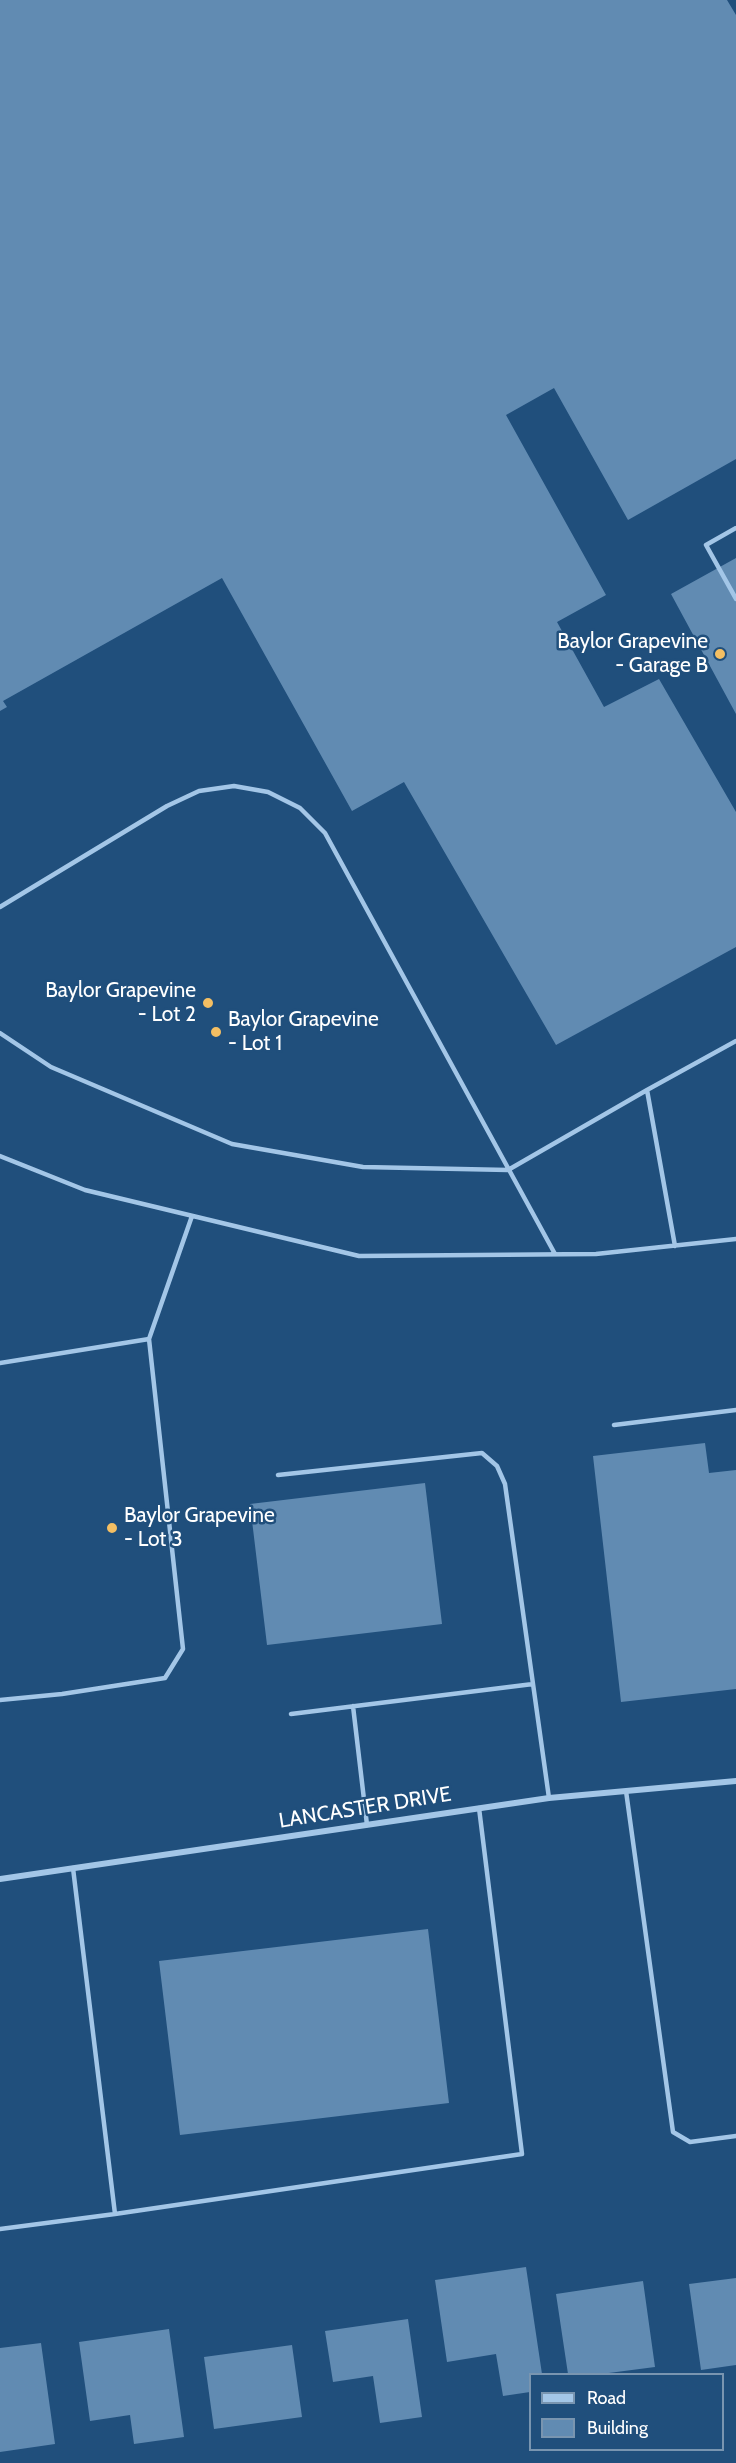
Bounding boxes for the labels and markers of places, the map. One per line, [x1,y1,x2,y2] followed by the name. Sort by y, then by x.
[557,629,708,679] place label: Baylor Grapevine - Garage B
[713,647,727,661] marker: Baylor Grapevine - Garage B
[45,978,196,1028] place label: Baylor Grapevine - Lot 2
[201,996,215,1010] marker: Baylor Grapevine - Lot 2
[228,1007,379,1057] place label: Baylor Grapevine - Lot 1
[209,1025,223,1039] marker: Baylor Grapevine - Lot 1
[124,1503,275,1553] place label: Baylor Grapevine - Lot 3
[105,1521,119,1535] marker: Baylor Grapevine - Lot 3

